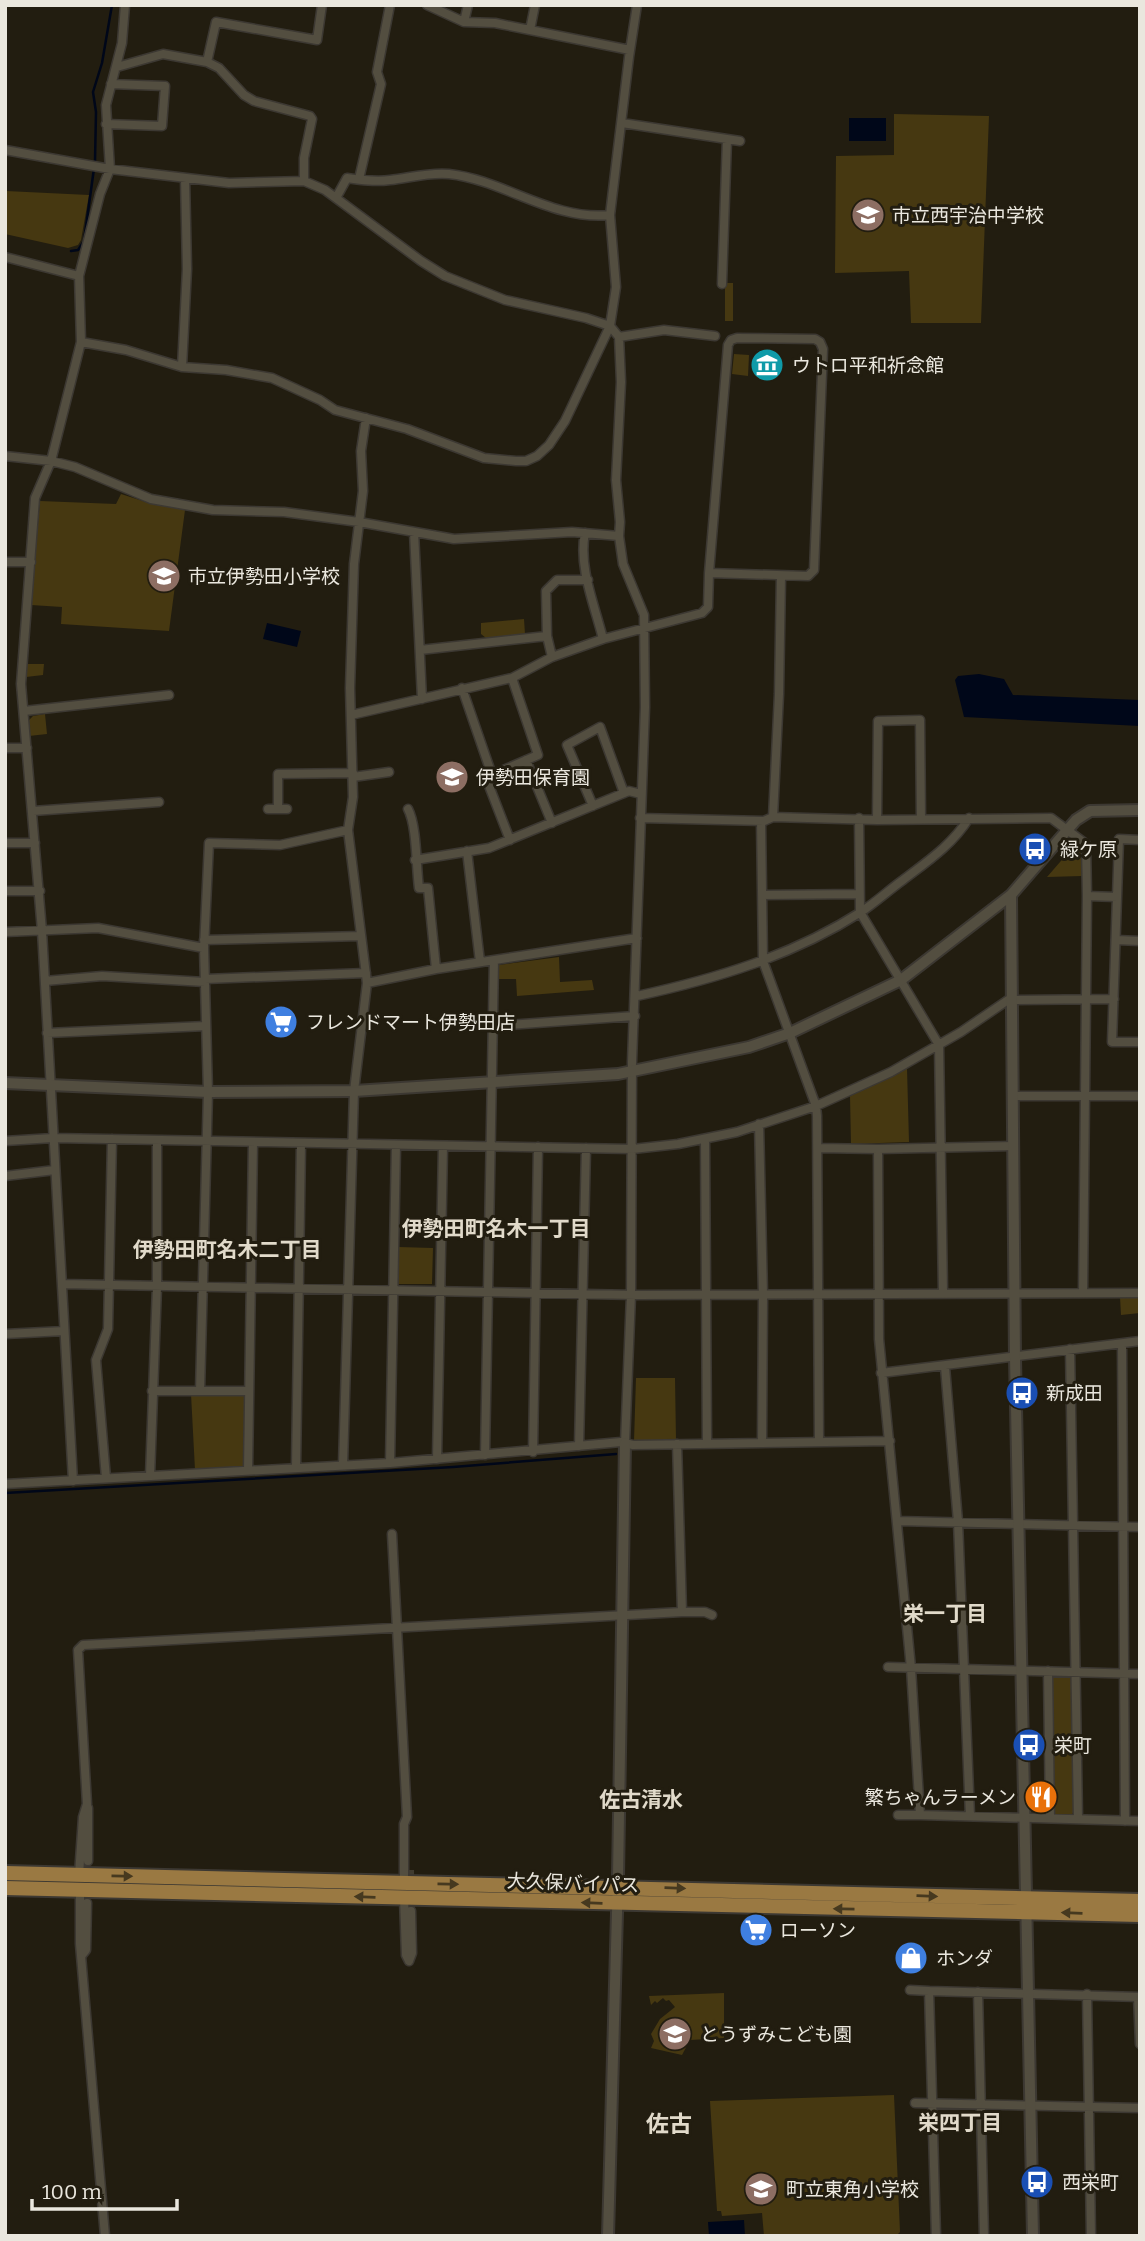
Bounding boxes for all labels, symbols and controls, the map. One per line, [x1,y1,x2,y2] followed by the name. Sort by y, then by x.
[849,196,887,234] school or university icon: 市立西宇治中学校
[892,204,1044,227] place label: 市立西宇治中学校
[748,346,786,384] museum icon: ウトロ平和祈念館
[792,354,944,377] place label: ウトロ平和祈念館
[145,557,183,595] school or university icon: 市立伊勢田小学校
[188,565,340,588] place label: 市立伊勢田小学校
[433,758,471,796] school or university icon: 伊勢田保育園
[476,766,590,789] place label: 伊勢田保育園
[1016,830,1054,868] bus stop icon: 緑ケ原
[1060,838,1117,861] place label: 緑ケ原
[262,1003,300,1041] supermarket icon: フレンドマート伊勢田店
[306,1011,515,1034] place label: フレンドマート伊勢田店
[402,1216,591,1242] district label: 伊勢田町名木一丁目
[133,1237,322,1263] district label: 伊勢田町名木二丁目
[1003,1374,1041,1412] bus stop icon: 新成田
[1046,1382,1103,1405] place label: 新成田
[903,1601,987,1627] district label: 栄一丁目
[1010,1726,1048,1764] bus stop icon: 栄町
[1054,1734,1092,1757] place label: 栄町
[1022,1778,1060,1816] restaurant icon: 繁ちゃんラーメン
[865,1786,1016,1809] place label: 繁ちゃんラーメン
[599,1787,683,1813] district label: 佐古清水
[506,1869,640,1897] street label: 大久保バイパス
[112,1870,134,1882] one-way arrow
[437,1878,459,1889] one-way arrow
[665,1883,687,1894] one-way arrow
[916,1890,938,1901] one-way arrow
[353,1891,375,1903] one-way arrow
[581,1898,603,1909] one-way arrow
[833,1903,855,1915] one-way arrow
[1060,1908,1082,1919] one-way arrow
[737,1911,775,1949] supermarket icon: ローソン
[780,1919,856,1942] place label: ローソン
[892,1939,930,1977] shop icon: ホンダ
[936,1947,993,1970] place label: ホンダ
[656,2015,694,2053] school or university icon: とうずみこども園
[700,2023,852,2046] place label: とうずみこども園
[646,2110,692,2138] district label: 佐古
[918,2110,1002,2136] district label: 栄四丁目
[1018,2163,1056,2201] bus stop icon: 西栄町
[32,2168,177,2212] scale bar
[742,2170,780,2208] school or university icon: 町立東角小学校
[1062,2171,1119,2194] place label: 西栄町
[786,2178,919,2201] place label: 町立東角小学校
[42,2179,102,2205] text: 100 m

